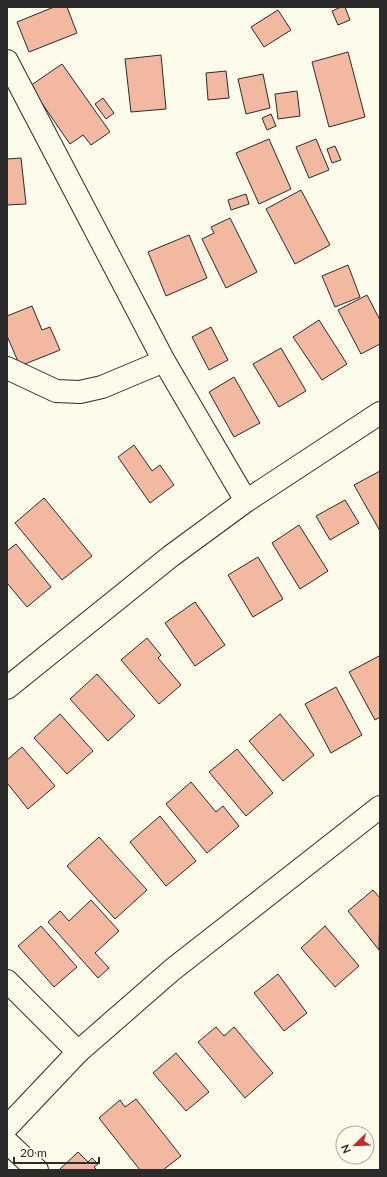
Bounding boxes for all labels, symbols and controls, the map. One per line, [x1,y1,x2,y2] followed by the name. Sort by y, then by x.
[335,1125,375,1165] north arrow
[14,1139,99,1165] scale bar
[338,1143,353,1156] text: N
[20,1145,47,1160] text: 20 m

